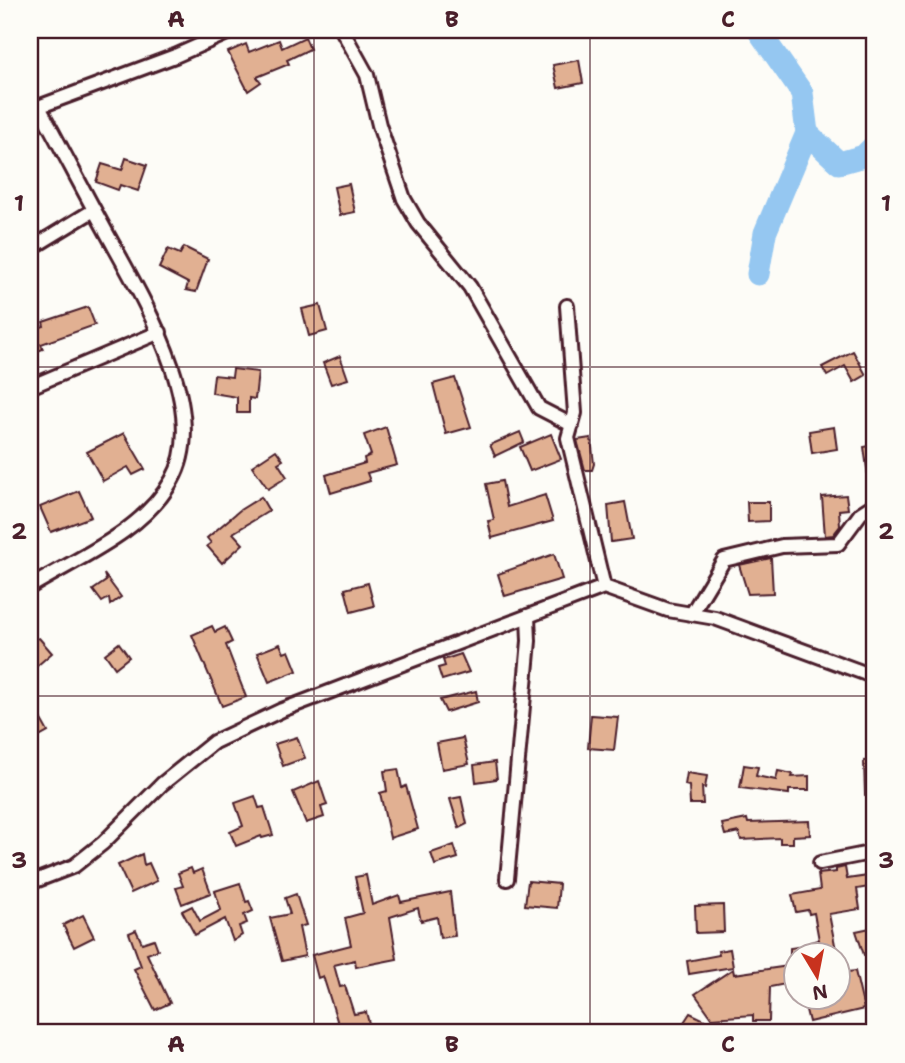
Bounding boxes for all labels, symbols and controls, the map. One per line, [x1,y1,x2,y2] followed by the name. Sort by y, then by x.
[167,4,185,34] text: A
[445,4,459,34] text: B
[721,4,735,34] text: C
[14,188,24,218] text: 1
[881,188,891,218] text: 1
[11,516,27,546] text: 2
[878,516,894,546] text: 2
[11,845,27,875] text: 3
[878,845,894,875] text: 3
[782,940,852,1010] north arrow
[810,979,829,1006] text: N
[167,1029,185,1059] text: A
[445,1029,459,1059] text: B
[721,1029,735,1059] text: C

